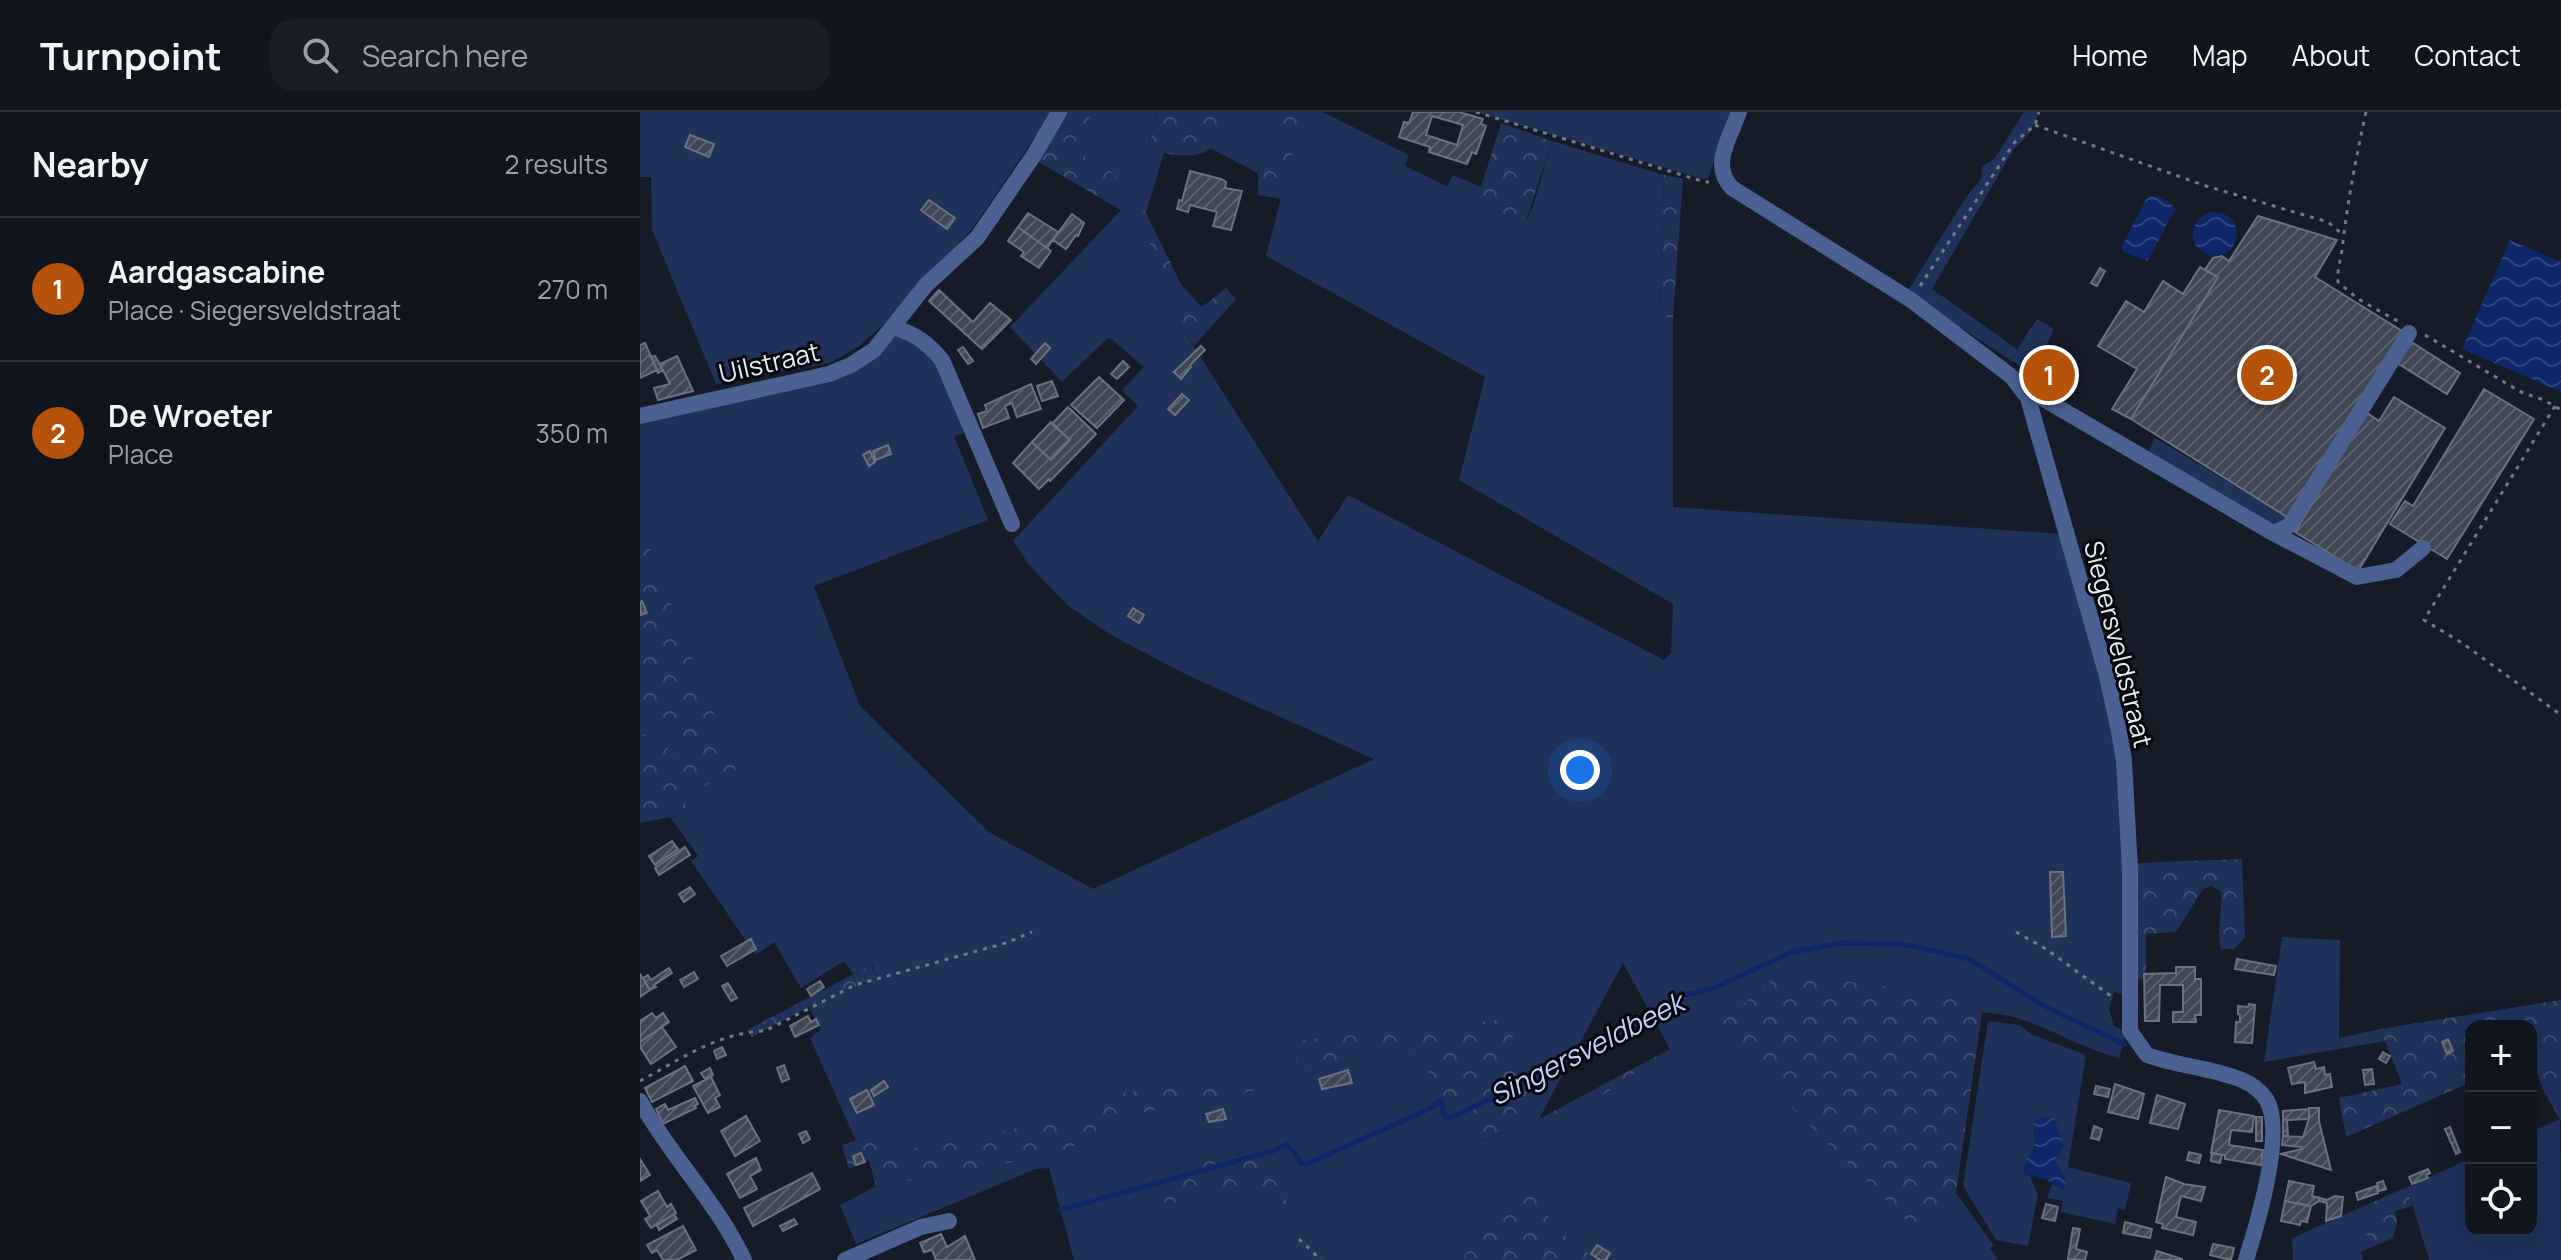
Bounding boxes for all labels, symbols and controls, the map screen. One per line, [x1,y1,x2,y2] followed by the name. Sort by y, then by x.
[270,19,830,91] search box
[40,29,222,81] text: Turnpoint
[298,33,342,77] icon: search
[362,35,528,76] text: Search here
[2072,36,2148,74] text: Home
[2192,36,2248,74] text: Map
[2292,36,2370,74] text: About
[2414,36,2521,74] text: Contact
[32,141,148,187] text: Nearby
[504,146,608,182] text: 2 results
[108,251,325,292] text: Aardgascabine
[52,271,64,307] text: 1
[537,271,608,307] text: 270 m
[108,292,401,328] text: Place · Siegersveldstraat
[715,333,823,391] street label: Uilstraat
[2023,345,2075,405] pin: 1
[2241,345,2293,405] pin: 2
[108,395,273,436] text: De Wroeter
[50,415,66,451] text: 2
[535,415,608,451] text: 350 m
[108,436,173,472] text: Place
[2076,537,2162,751] street label: Siegersveldstraat
[1560,750,1600,790] your location
[1482,981,1693,1113] water label: Singersveldbeek
[2465,1020,2537,1236] map controls
[2465,1020,2537,1092] button: +
[2465,1092,2537,1164] button: −
[2465,1164,2537,1236] button: locate

